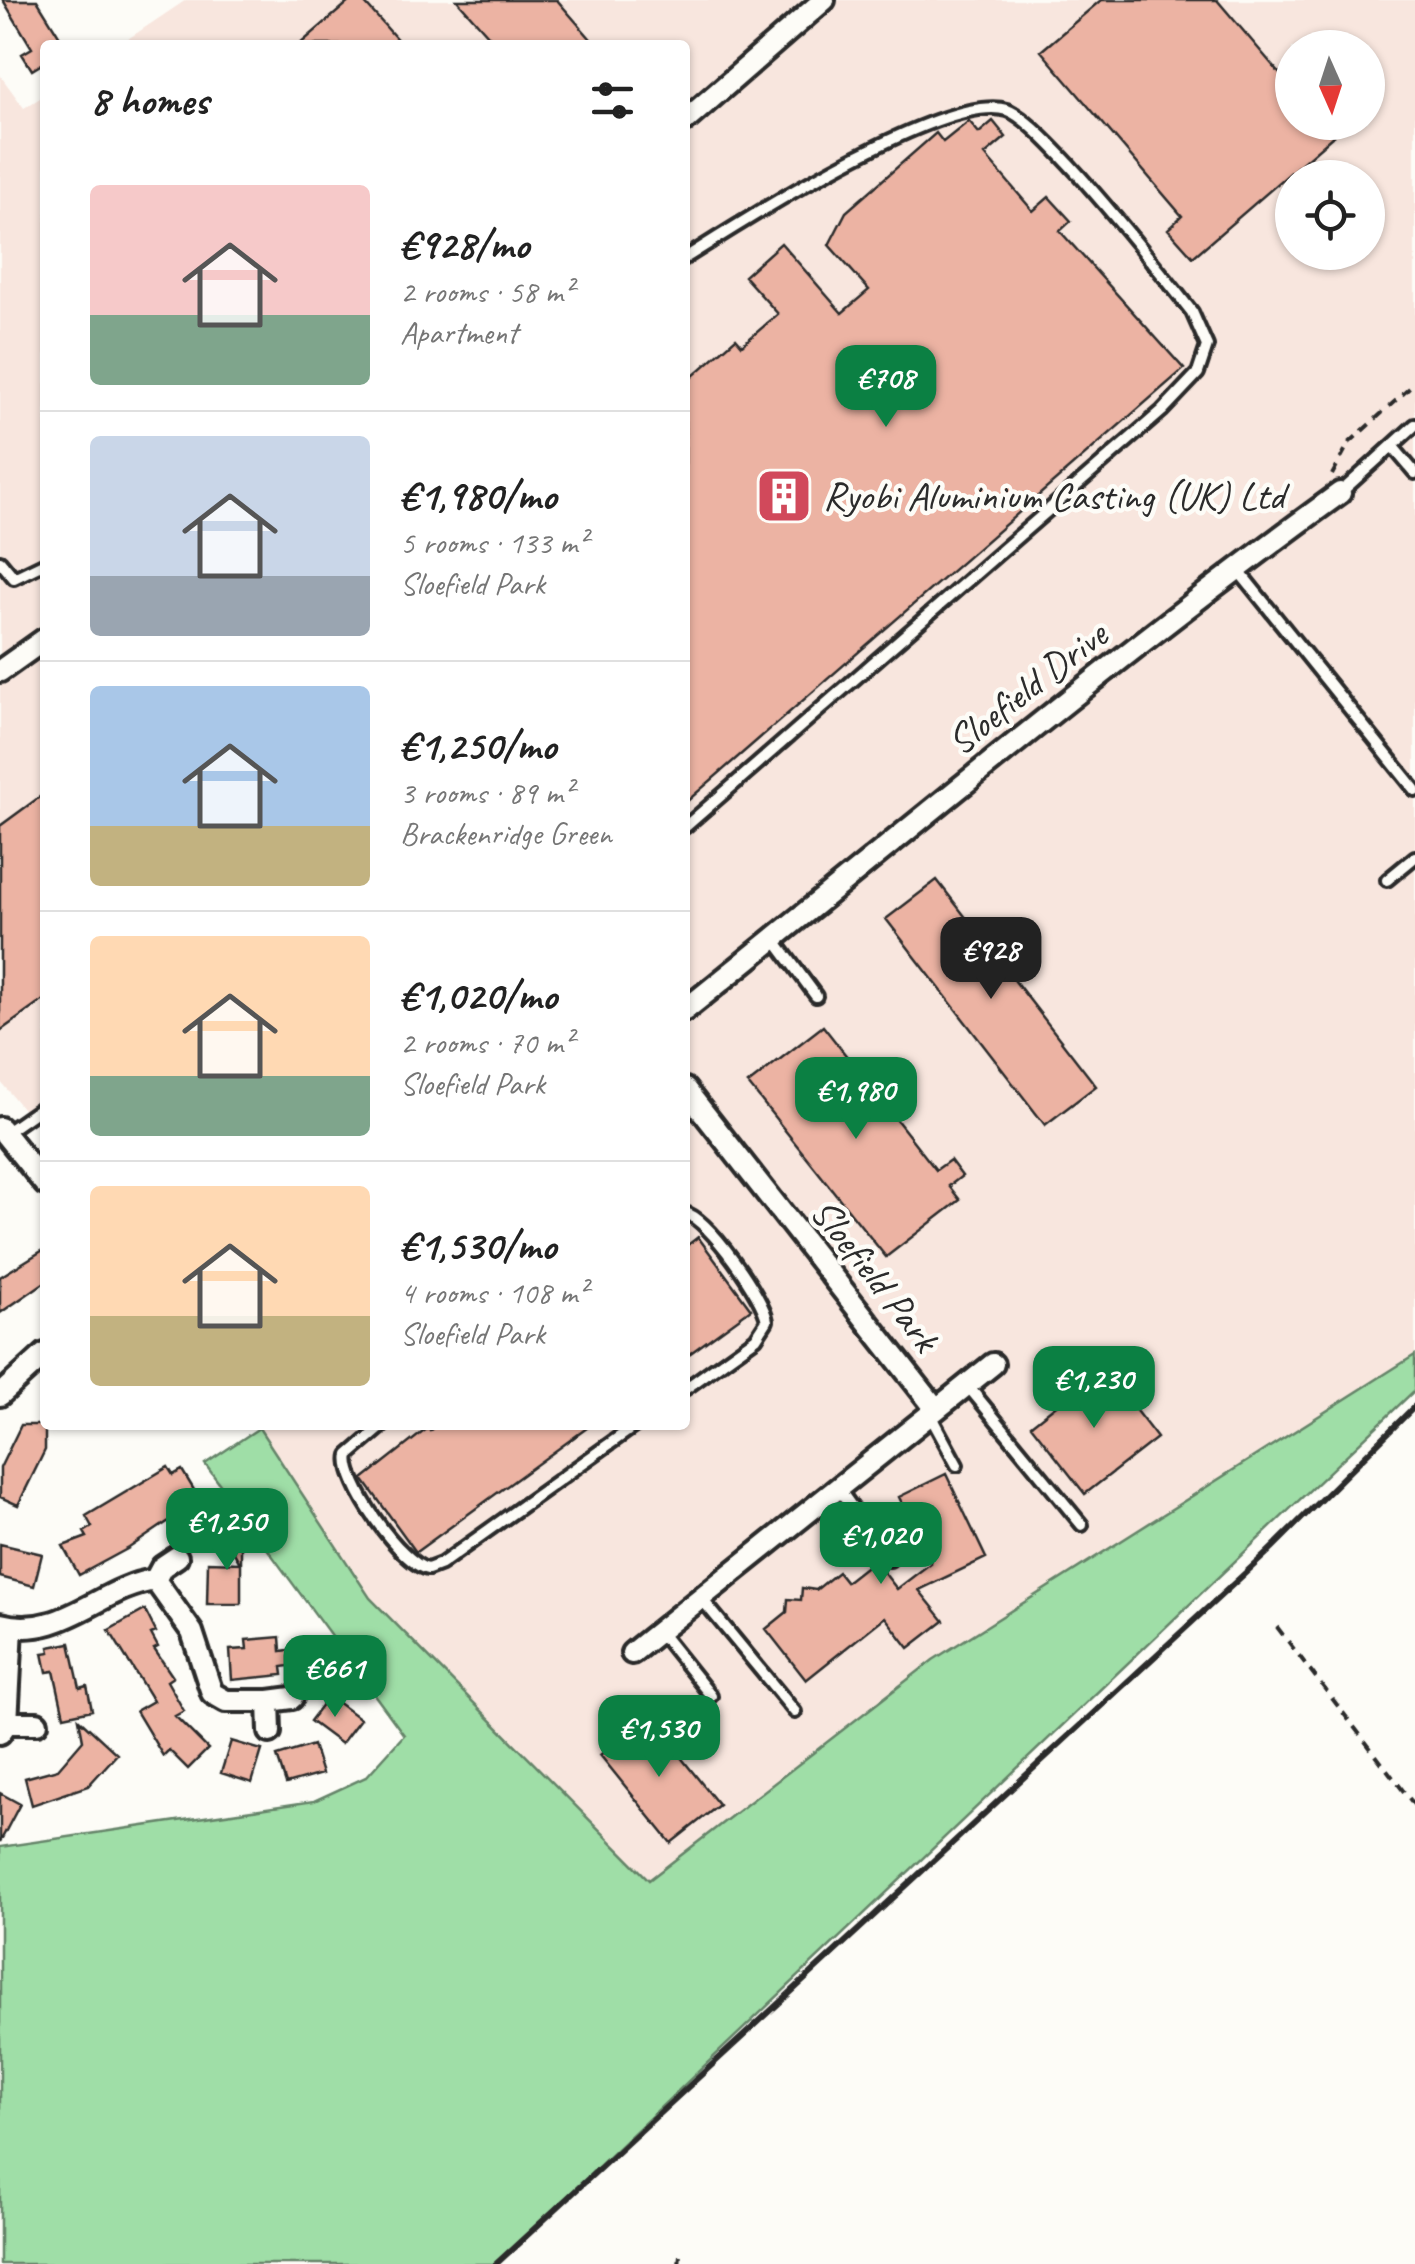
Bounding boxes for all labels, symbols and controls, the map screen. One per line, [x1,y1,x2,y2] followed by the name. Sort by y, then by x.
[1275,30,1385,140] north arrow
[1275,30,1385,270] map controls
[585,73,640,128] icon: filters
[90,74,209,127] text: 8 homes
[1275,160,1385,270] button: locate
[400,218,529,271] text: €928/mo
[170,225,290,345] icon: home
[400,271,573,312] text: 2 rooms · 58 m²
[400,312,518,353] text: Apartment
[827,345,945,430] pin: €708
[857,357,915,398] text: €708
[754,466,814,526] building icon: Ryobi Aluminium Casting (UK) Ltd
[400,469,556,522] text: €1,980/mo
[823,471,1291,521] place label: Ryobi Aluminium Casting (UK) Ltd
[170,476,290,596] icon: home
[400,522,587,563] text: 5 rooms · 133 m²
[400,563,545,604] text: Sloefield Park
[937,608,1119,766] street label: Sloefield Drive
[400,719,556,772] text: €1,250/mo
[170,726,290,846] icon: home
[400,772,573,813] text: 3 rooms · 89 m²
[400,813,612,854] text: Brackenridge Green
[932,917,1050,1002] pin: €928
[962,929,1020,970] text: €928
[400,969,557,1022] text: €1,020/mo
[170,976,290,1096] icon: home
[400,1022,573,1063] text: 2 rooms · 70 m²
[775,1057,937,1142] pin: €1,980
[400,1063,545,1104] text: Sloefield Park
[817,1069,895,1110] text: €1,980
[800,1188,952,1364] street label: Sloefield Park
[400,1219,556,1272] text: €1,530/mo
[170,1226,290,1346] icon: home
[400,1272,587,1313] text: 4 rooms · 108 m²
[400,1313,545,1354] text: Sloefield Park
[1013,1346,1175,1431] pin: €1,230
[1055,1358,1133,1399] text: €1,230
[146,1488,308,1573] pin: €1,250
[188,1500,266,1541] text: €1,250
[800,1502,962,1587] pin: €1,020
[842,1514,920,1555] text: €1,020
[276,1635,394,1720] pin: €661
[306,1647,364,1688] text: €661
[578,1695,740,1780] pin: €1,530
[620,1707,698,1748] text: €1,530

